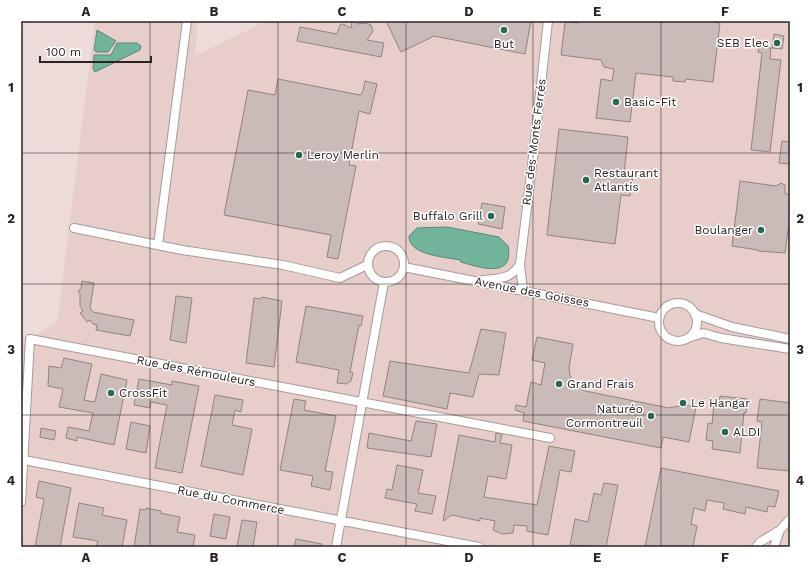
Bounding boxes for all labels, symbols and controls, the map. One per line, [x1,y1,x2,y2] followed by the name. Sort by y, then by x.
[82,4,91,19] text: A
[210,4,219,19] text: B
[338,4,347,19] text: C
[464,4,474,19] text: D
[593,4,601,19] text: E
[721,4,729,19] text: F
[499,25,509,35] marker: But
[717,36,769,50] place label: SEB Elec
[494,37,514,51] place label: But
[40,38,151,64] scale bar
[772,38,782,48] marker: SEB Elec
[46,45,81,59] text: 100 m
[519,78,549,206] street label: Rue des Monts Ferrés
[8,80,14,95] text: 1
[797,80,803,95] text: 1
[624,95,676,109] place label: Basic-Fit
[611,97,621,107] marker: Basic-Fit
[307,148,379,162] place label: Leroy Merlin
[294,150,304,160] marker: Leroy Merlin
[594,166,658,194] place label: Restaurant Atlantis
[581,175,591,185] marker: Restaurant Atlantis
[413,209,483,223] place label: Buffalo Grill
[7,211,15,226] text: 2
[486,211,496,221] marker: Buffalo Grill
[796,211,804,226] text: 2
[694,223,753,237] place label: Boulanger
[756,225,766,235] marker: Boulanger
[474,274,590,310] street label: Avenue des Goisses
[7,342,15,357] text: 3
[796,342,804,357] text: 3
[135,353,257,389] street label: Rue des Rémouleurs
[567,377,634,391] place label: Grand Frais
[554,379,564,389] marker: Grand Frais
[119,386,167,400] place label: CrossFit
[106,388,116,398] marker: CrossFit
[691,396,750,410] place label: Le Hangar
[678,398,688,408] marker: Le Hangar
[566,402,643,430] place label: Naturéo Cormontreuil
[646,411,656,421] marker: Naturéo Cormontreuil
[733,425,760,439] place label: ALDI
[720,427,730,437] marker: ALDI
[7,473,16,488] text: 4
[796,473,805,488] text: 4
[176,483,286,517] street label: Rue du Commerce
[82,550,91,565] text: A
[210,550,219,565] text: B
[338,550,347,565] text: C
[464,550,474,565] text: D
[593,550,601,565] text: E
[721,550,729,565] text: F

